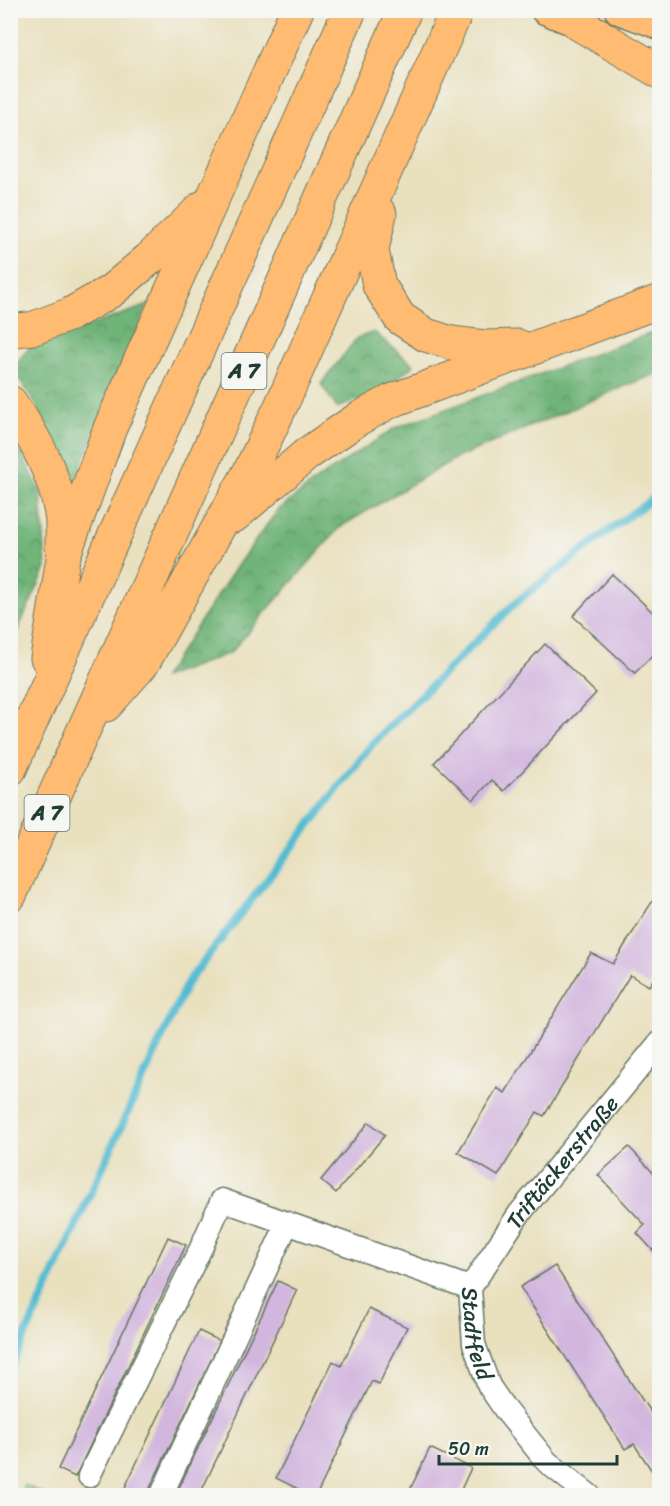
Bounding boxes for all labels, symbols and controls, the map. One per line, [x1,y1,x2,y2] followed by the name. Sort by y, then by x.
[222,353,266,389] road number: A 7
[24,795,70,831] road number: A 7
[495,1087,629,1237] street label: Triftäckerstraße
[450,1286,505,1387] street label: Stadtfeld
[439,1428,618,1466] scale bar
[448,1433,489,1465] text: 50 m

